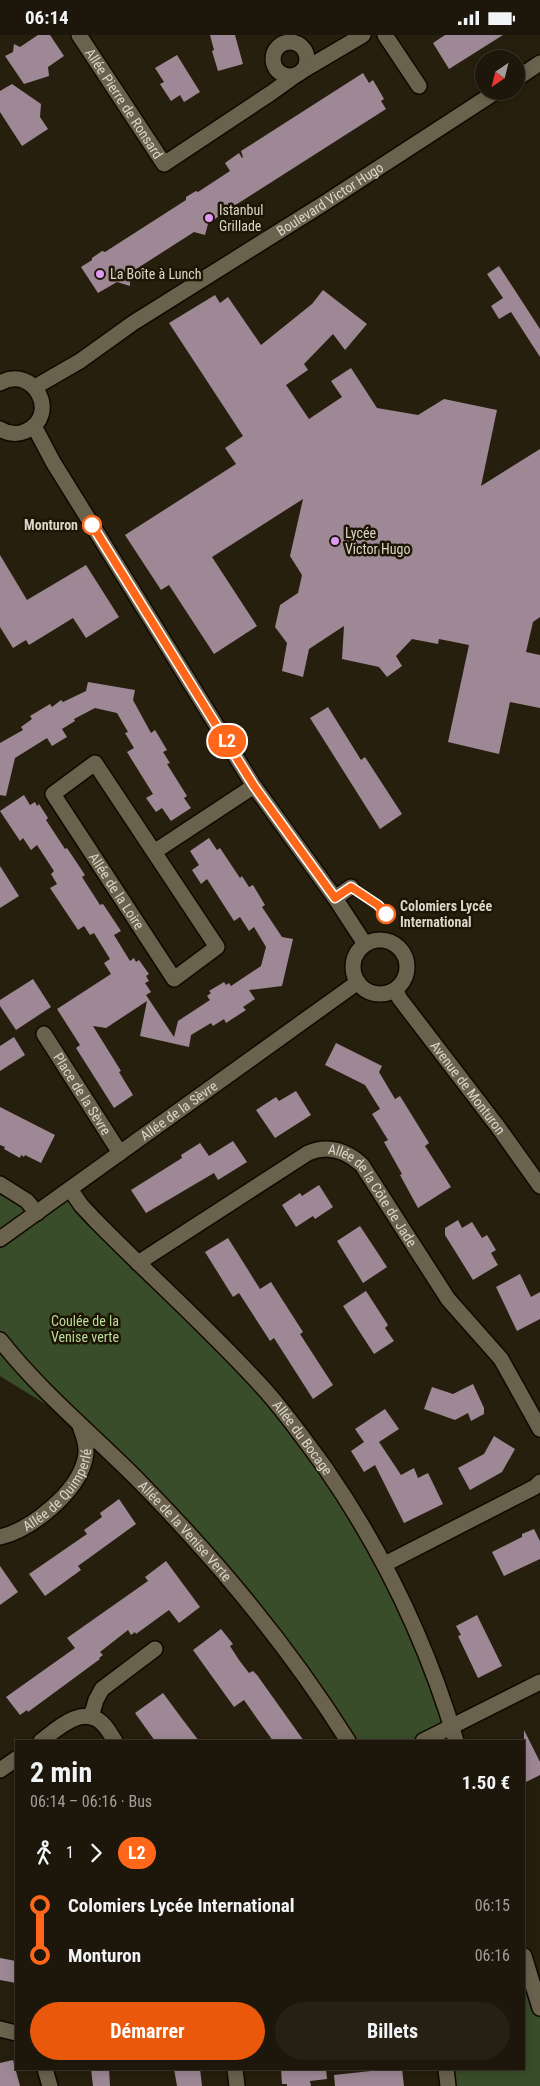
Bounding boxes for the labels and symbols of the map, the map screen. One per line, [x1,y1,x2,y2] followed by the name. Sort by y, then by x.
[82,45,166,162] street label: Allée Pierre de Ronsard
[475,50,525,100] north arrow
[274,159,386,239] street label: Boulevard Victor Hugo
[219,202,263,234] place label: Istanbul Grillade
[203,212,215,224] marker: Istanbul Grillade
[110,266,202,282] place label: La Boîte à Lunch
[94,268,106,280] marker: La Boîte à Lunch
[82,515,102,535] marker: Monturon
[24,517,78,533] place label: Monturon
[345,525,410,557] place label: Lycée Victor Hugo
[329,535,341,547] marker: Lycée Victor Hugo
[204,725,250,757] line badge: L2
[86,850,148,933] street label: Allée de la Loire
[400,898,492,930] place label: Colomiers Lycée International
[376,904,396,924] marker: Colomiers Lycée International
[427,1038,509,1138] street label: Avenue de Monturon
[50,1050,115,1138] street label: Place de la Sèvre
[137,1077,221,1144] street label: Allée de la Sèvre
[327,1141,420,1250] street label: Allée de la Côte de Jade
[51,1313,119,1345] park label: Coulée de la Venise verte
[269,1397,336,1478] street label: Allée du Bocage
[20,1448,94,1534] street label: Allée de Quimperlé
[135,1477,235,1585] street label: Allée de la Venise Verte

